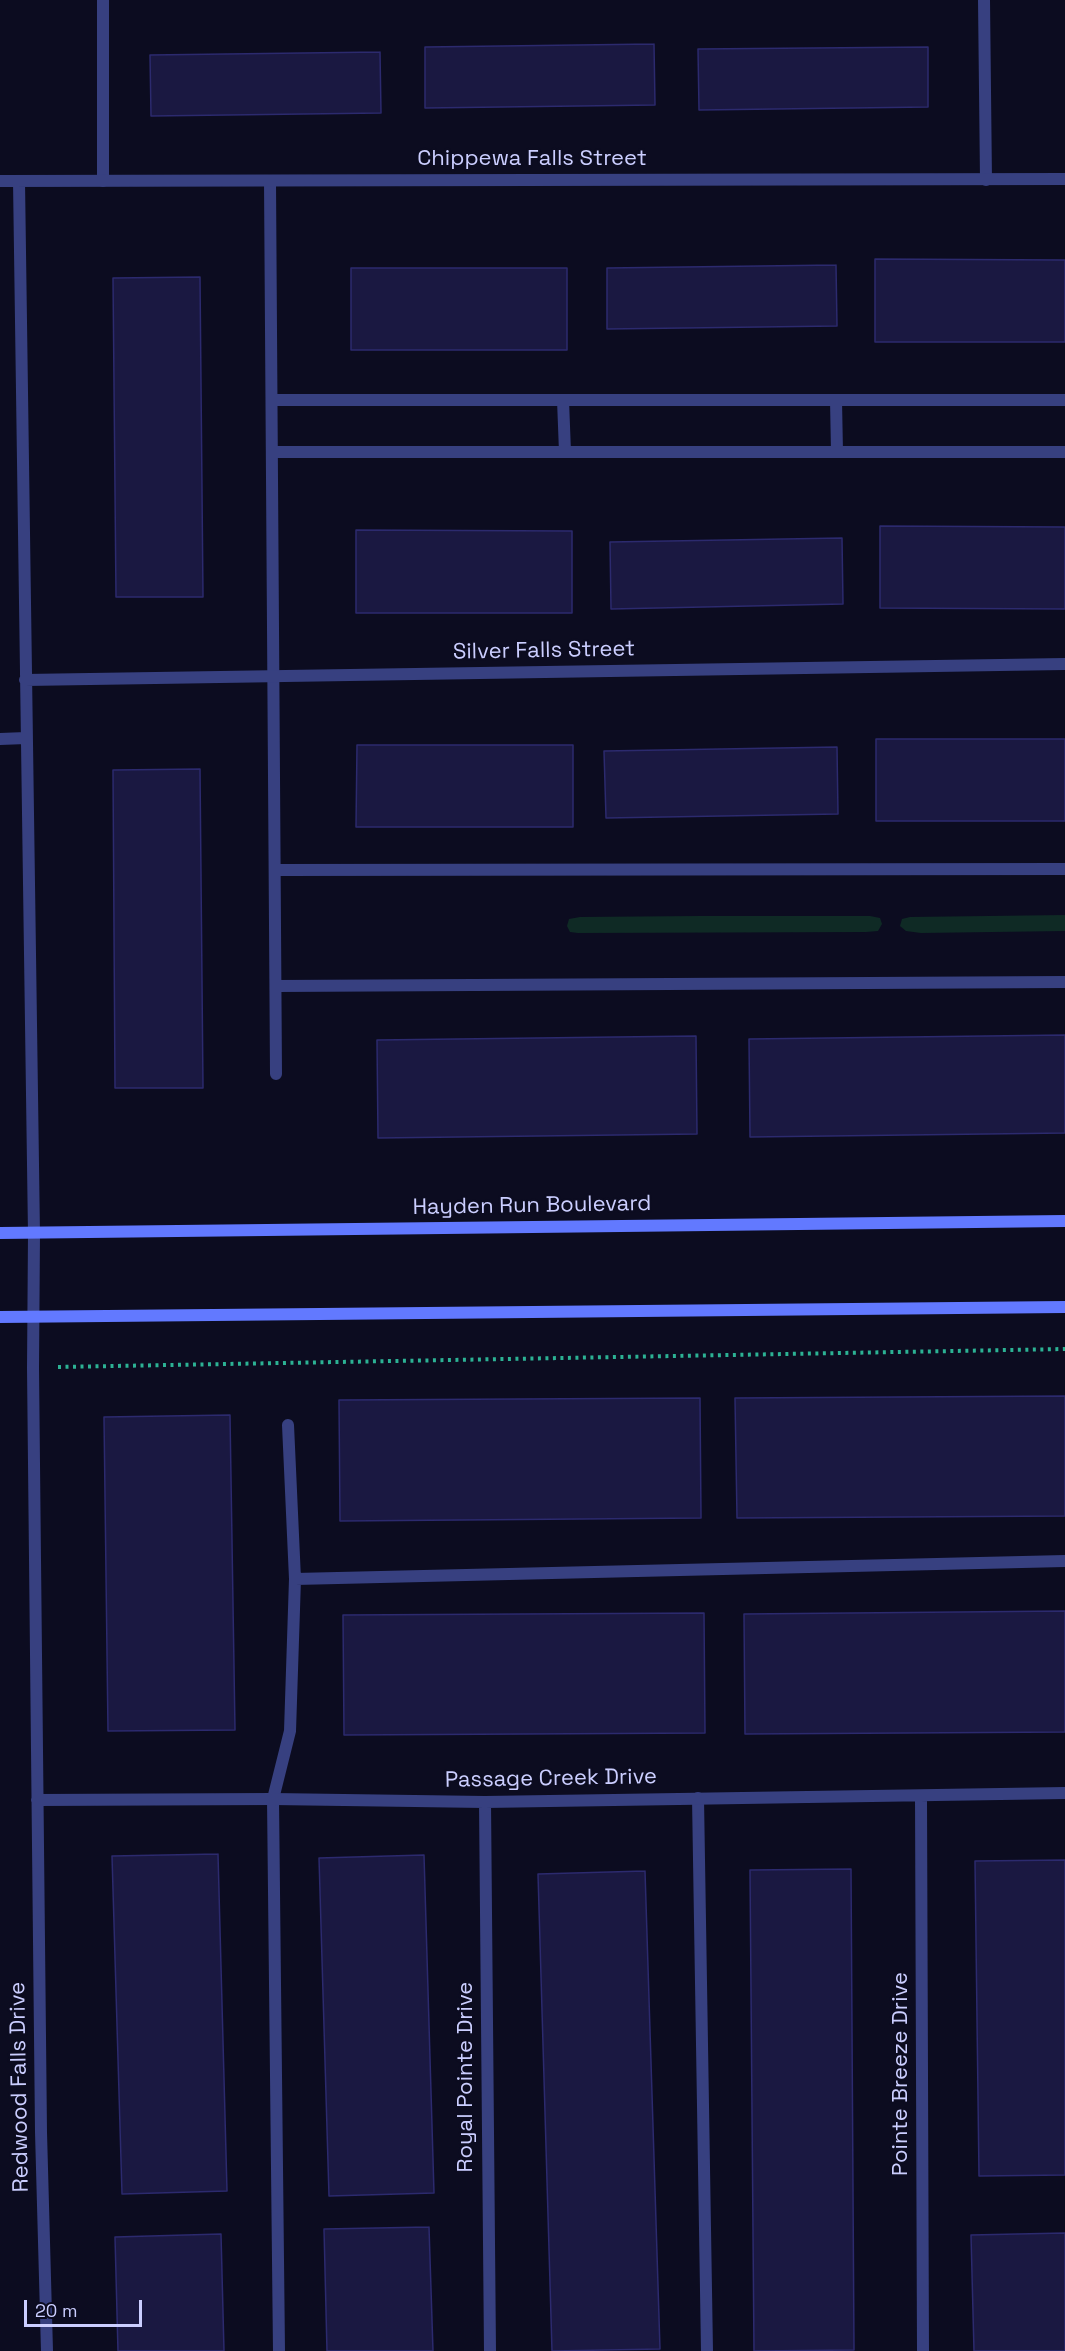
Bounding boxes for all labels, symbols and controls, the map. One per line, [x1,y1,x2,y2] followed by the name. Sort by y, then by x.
[417,146,647,172] street label: Chippewa Falls Street
[453,636,635,666] street label: Silver Falls Street
[412,1191,652,1221] street label: Hayden Run Boulevard
[445,1764,657,1794] street label: Passage Creek Drive
[888,1972,914,2176] street label: Pointe Breeze Drive
[5,1981,35,2193] street label: Redwood Falls Drive
[453,1982,479,2172] street label: Royal Pointe Drive
[27,2288,146,2326] scale bar
[35,2299,78,2322] text: 20 m

